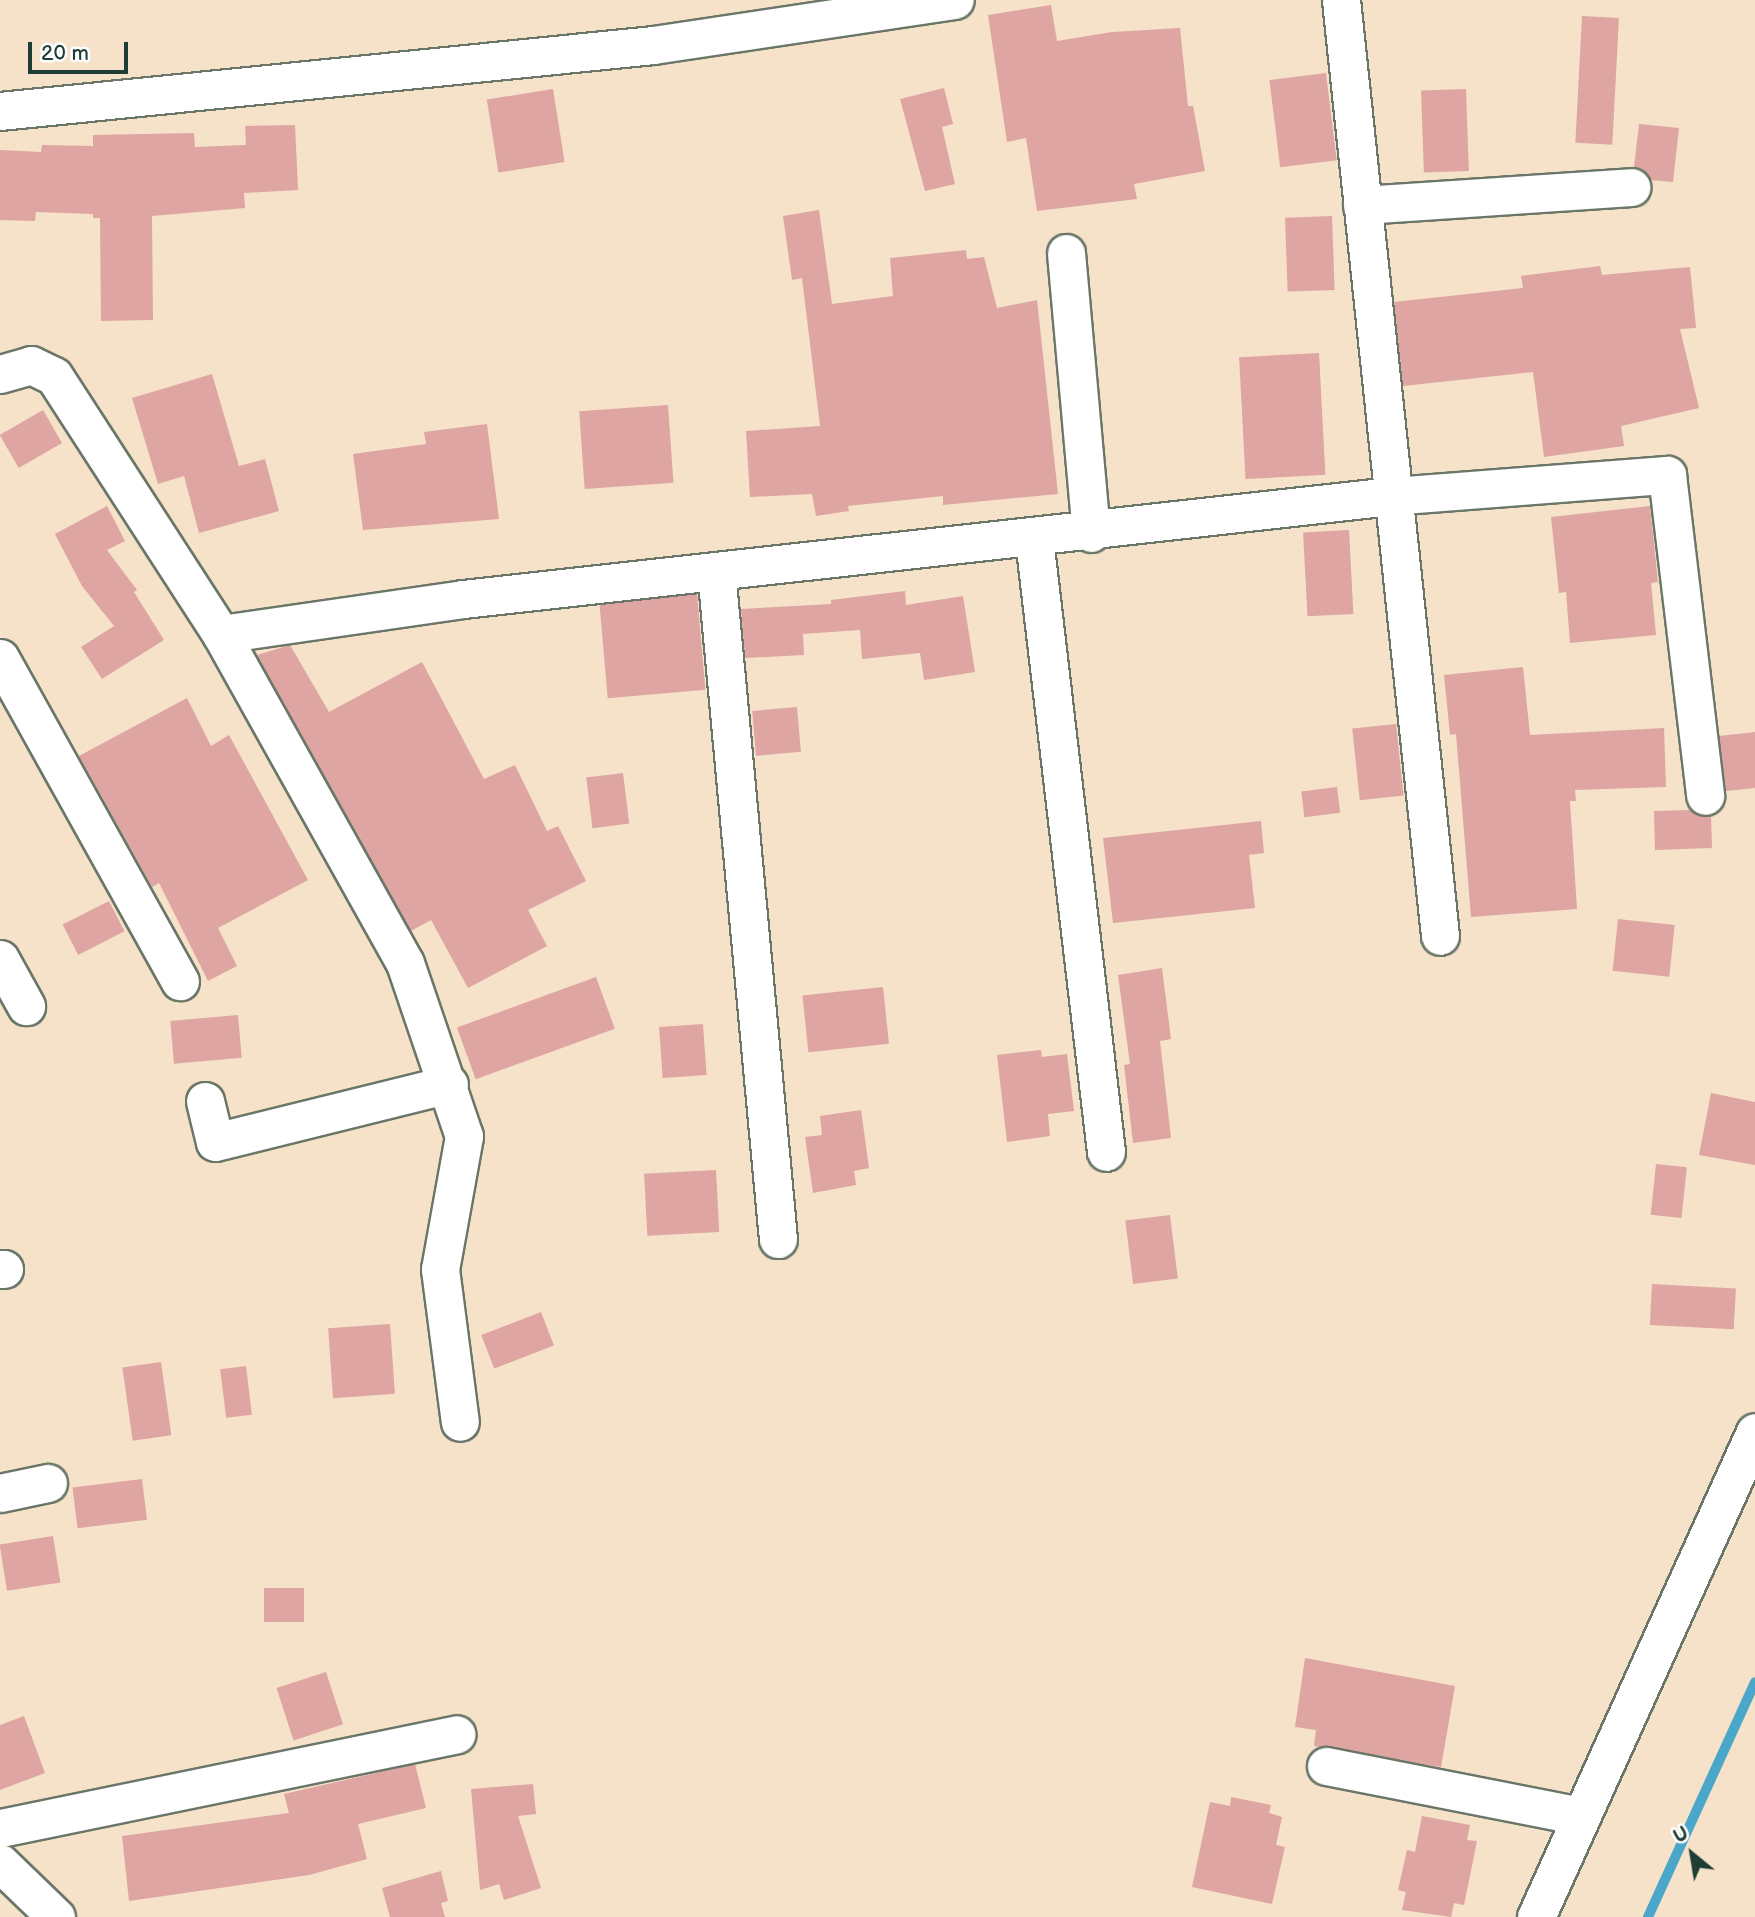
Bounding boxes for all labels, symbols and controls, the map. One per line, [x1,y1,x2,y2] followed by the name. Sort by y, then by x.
[32,28,131,72] scale bar
[41,41,89,66] text: 20 m
[1657,1819,1727,1889] north arrow
[1670,1822,1693,1849] text: U

